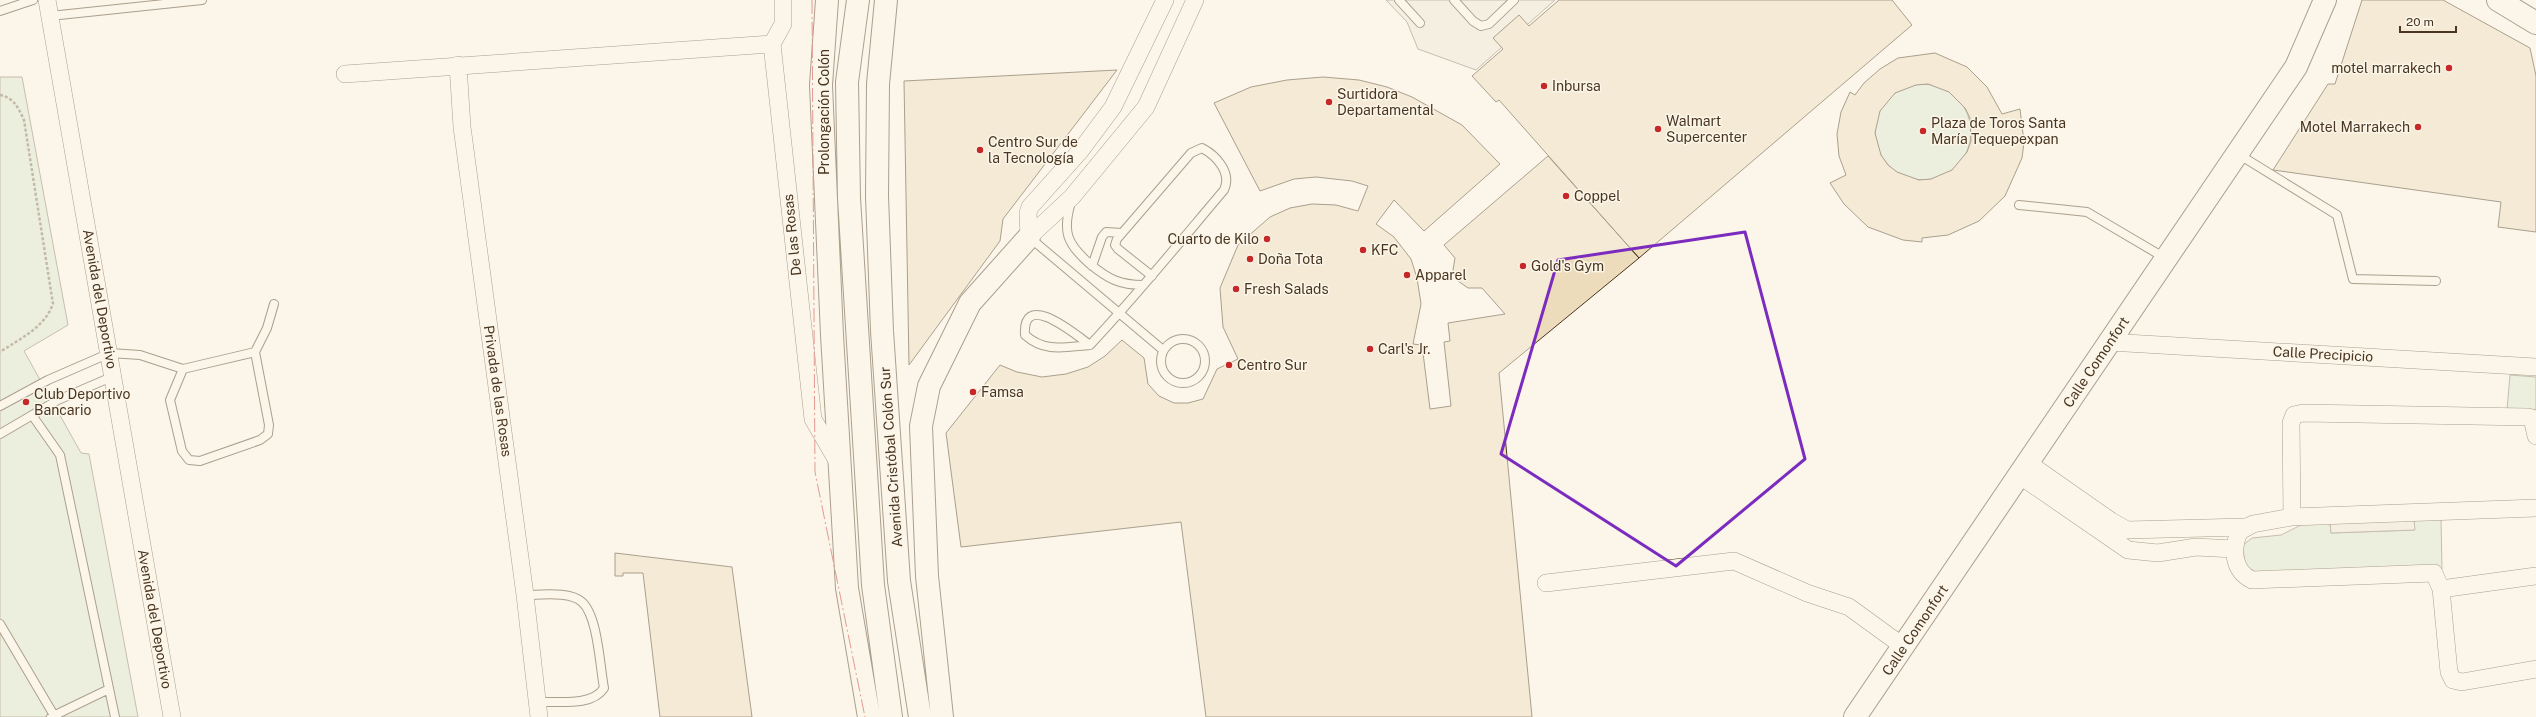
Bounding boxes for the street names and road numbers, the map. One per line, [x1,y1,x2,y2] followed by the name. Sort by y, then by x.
[816,49,832,175] street label: Prolongación Colón
[780,193,804,277] street label: De las Rosas
[80,228,120,370] street label: Avenida del Deportivo
[2060,314,2132,410] street label: Calle Comonfort
[481,324,515,458] street label: Privada de las Rosas
[2272,343,2374,365] street label: Calle Precipicio
[877,366,905,548] street label: Avenida Cristóbal Colón Sur
[135,548,175,690] street label: Avenida del Deportivo
[1879,582,1951,678] street label: Calle Comonfort

